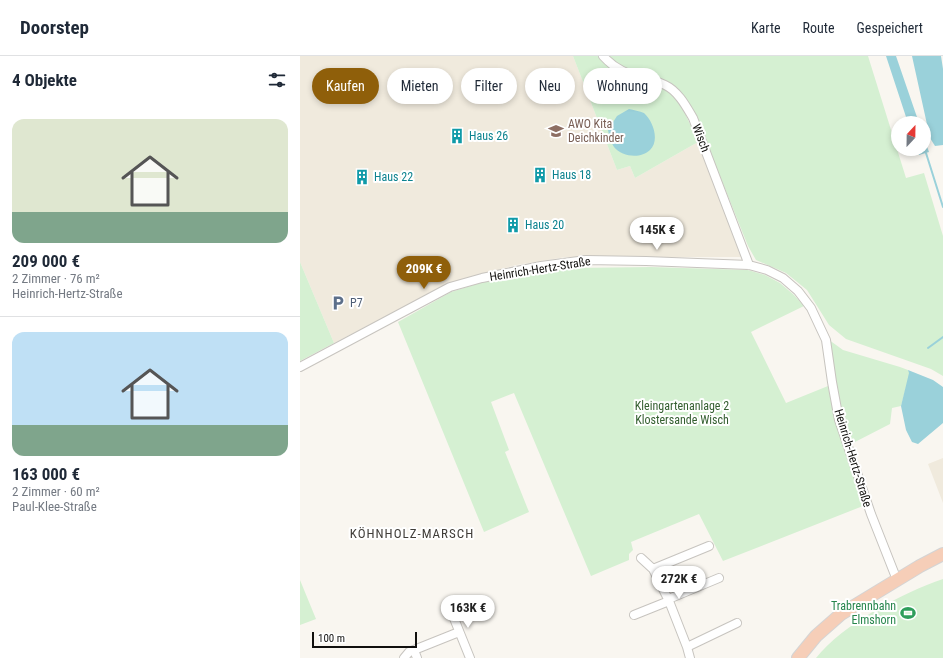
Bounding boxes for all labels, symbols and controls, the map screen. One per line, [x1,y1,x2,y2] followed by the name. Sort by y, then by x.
[20,16,89,39] text: Doorstep
[751,20,781,36] text: Karte
[803,20,835,36] text: Route
[857,20,923,36] text: Gespeichert
[312,68,379,104] chip: Kaufen
[387,68,453,104] chip: Mieten
[461,68,517,104] chip: Filter
[525,68,575,104] chip: Neu
[583,68,662,104] chip: Wohnung
[266,69,288,91] icon: filters
[12,70,77,90] text: 4 Objekte
[891,116,931,156] north arrow
[891,116,931,156] map controls
[568,117,624,145] place label: AWO Kita Deichkinder
[547,122,565,140] school or university icon: AWO Kita Deichkinder
[689,122,713,154] street label: Wisch
[448,127,466,145] building icon: Haus 26
[469,129,508,143] place label: Haus 26
[114,145,186,217] icon: home
[531,166,549,184] building icon: Haus 18
[353,168,371,186] building icon: Haus 22
[552,168,591,182] place label: Haus 18
[374,170,413,184] place label: Haus 22
[504,216,522,234] building icon: Haus 20
[624,217,690,251] pin: 145K €
[525,218,564,232] place label: Haus 20
[639,222,675,237] text: 145K €
[12,251,80,271] text: 209 000 €
[489,254,592,284] street label: Heinrich-Hertz-Straße
[391,256,457,290] pin: 209K €
[406,261,442,276] text: 209K €
[12,271,100,286] text: 2 Zimmer · 76 m²
[12,286,123,301] text: Heinrich-Hertz-Straße
[329,294,347,312] parking icon: P7
[350,296,363,310] place label: P7
[114,358,186,430] icon: home
[635,399,729,427] park label: Kleingartenanlage 2 Klostersande Wisch
[831,407,875,509] street label: Heinrich-Hertz-Straße
[12,464,80,484] text: 163 000 €
[12,484,100,499] text: 2 Zimmer · 60 m²
[12,499,97,514] text: Paul-Klee-Straße
[350,526,474,541] district label: KÖHNHOLZ-MARSCH
[646,566,712,600] pin: 272K €
[661,571,697,586] text: 272K €
[435,595,501,629] pin: 163K €
[831,599,896,627] place label: Trabrennbahn Elmshorn
[450,600,486,615] text: 163K €
[899,604,917,622] sports icon: Trabrennbahn Elmshorn
[312,630,417,649] scale bar
[318,632,345,645] text: 100 m

